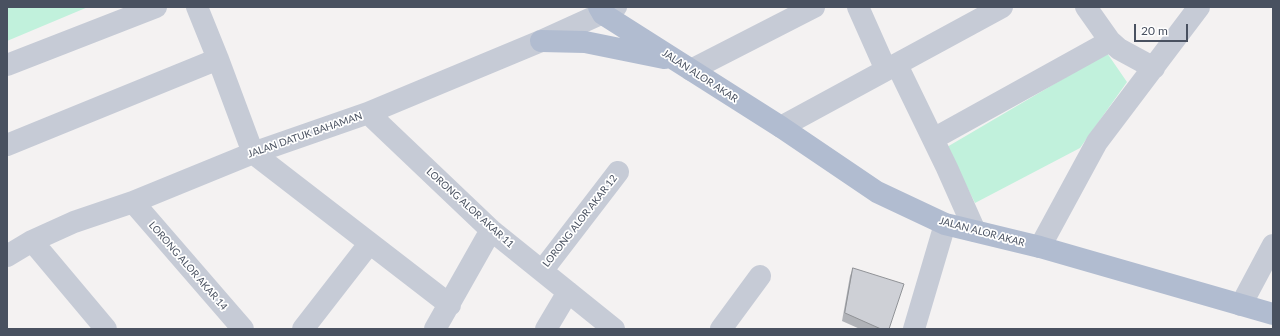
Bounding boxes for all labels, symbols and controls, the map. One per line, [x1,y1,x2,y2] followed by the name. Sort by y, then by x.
[1136,16,1190,42] scale bar
[1141,23,1168,38] text: 20 m
[660,47,740,105] street label: JALAN ALOR AKAR
[246,110,364,160] street label: JALAN DATUK BAHAMAN
[424,166,516,250] street label: LORONG ALOR AKAR 11
[540,173,620,269] street label: LORONG ALOR AKAR 12
[938,215,1026,249] street label: JALAN ALOR AKAR
[146,219,230,313] street label: LORONG ALOR AKAR 14

